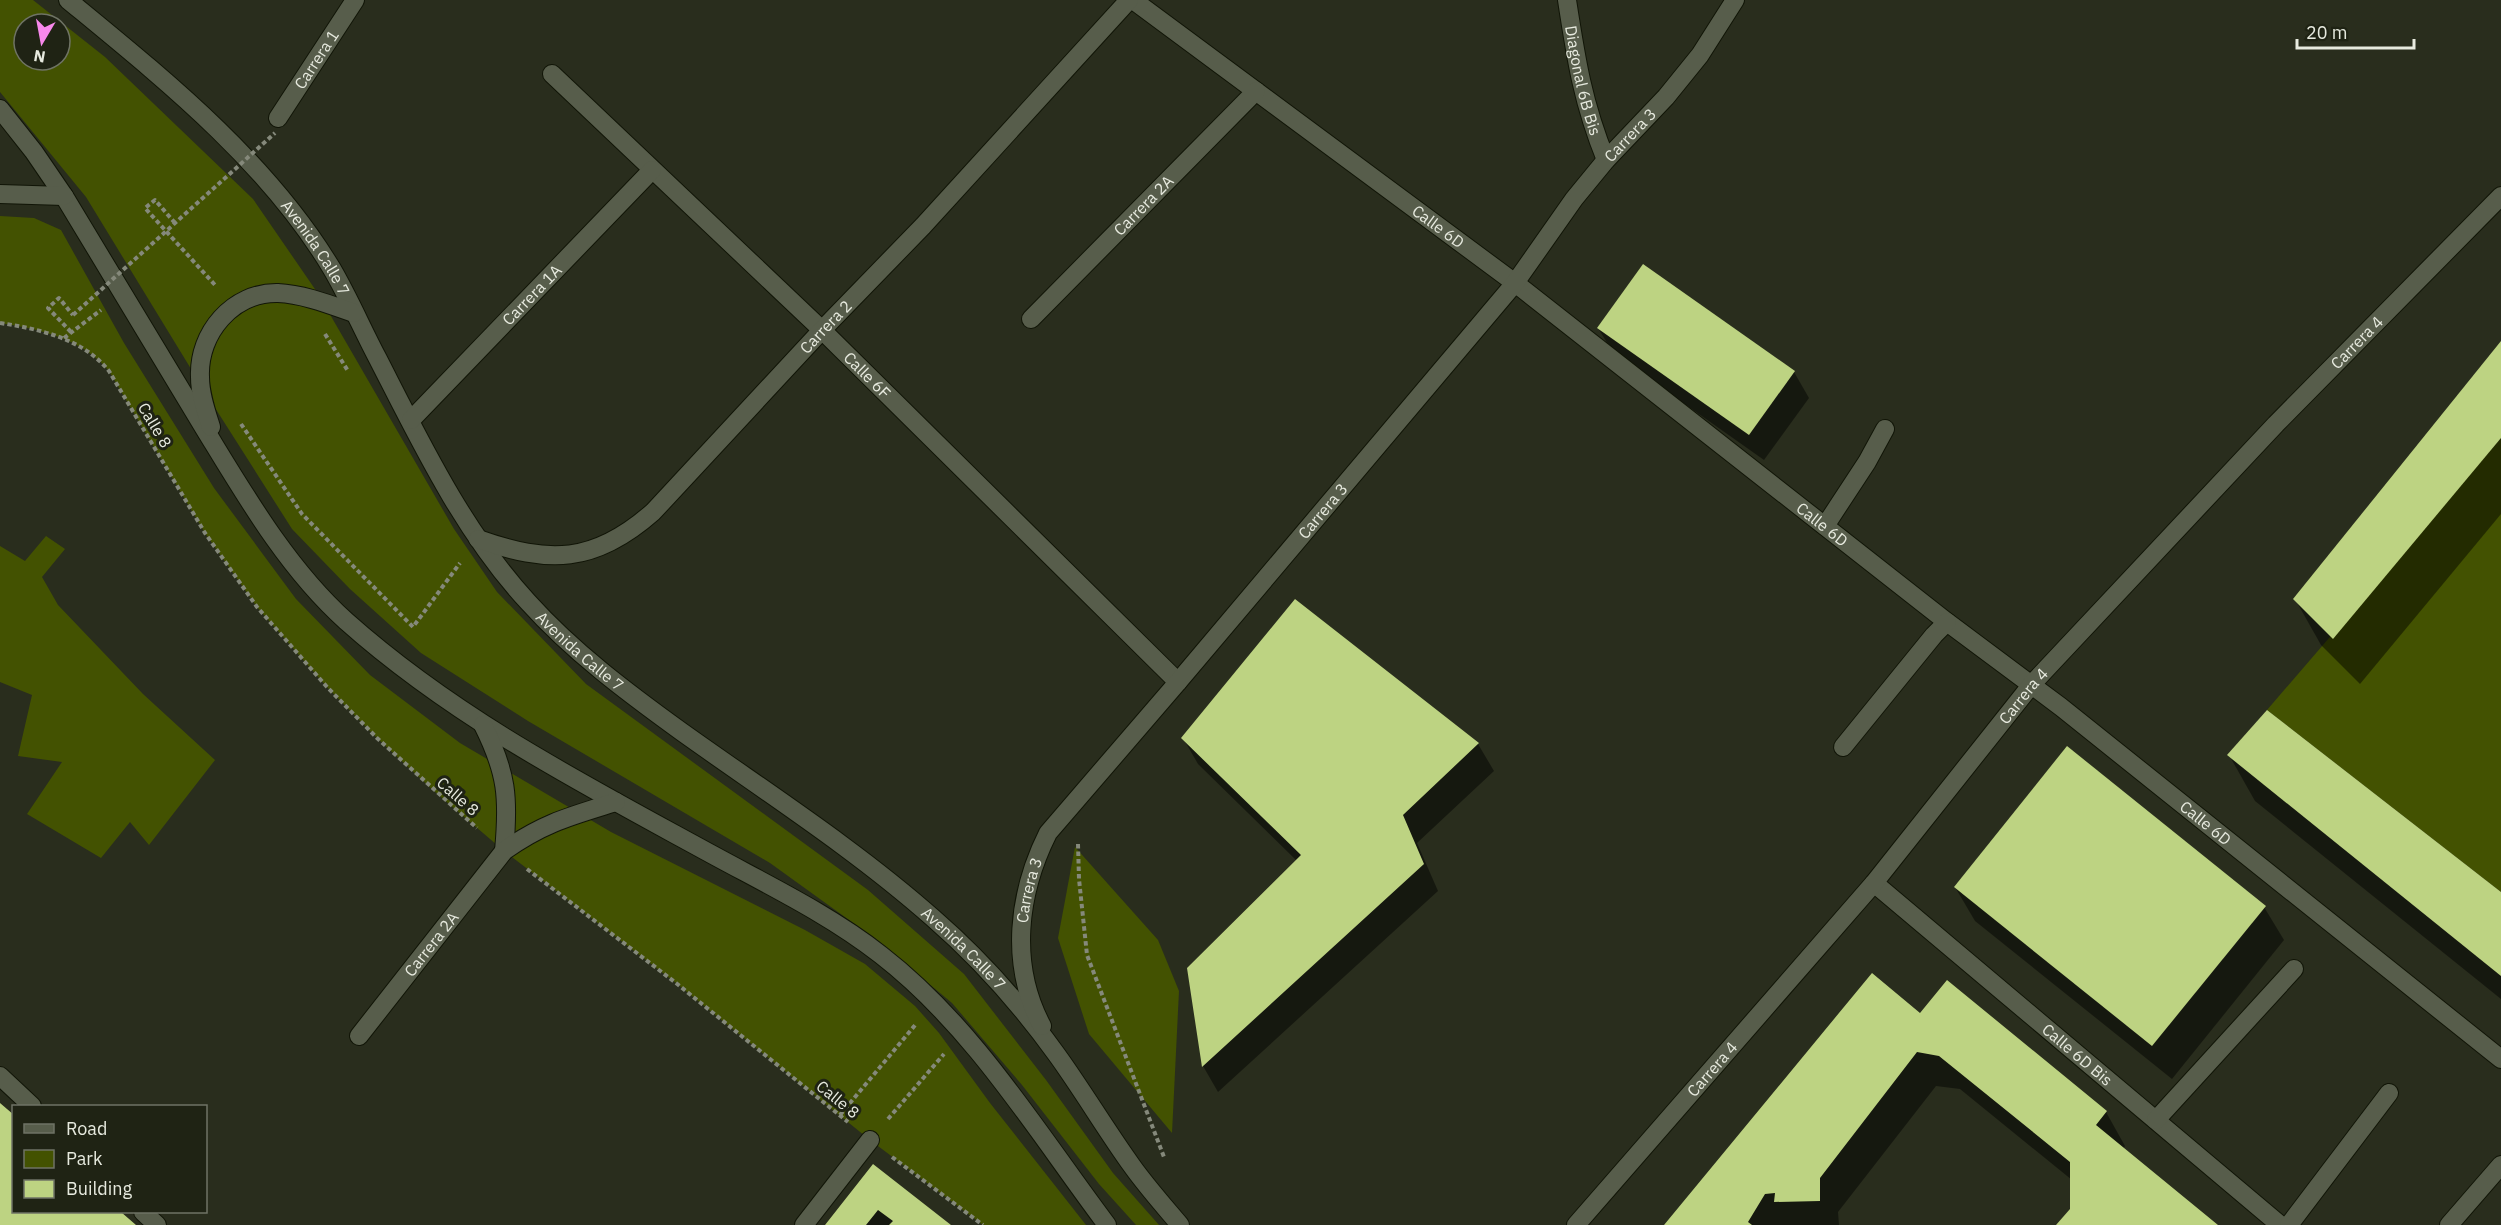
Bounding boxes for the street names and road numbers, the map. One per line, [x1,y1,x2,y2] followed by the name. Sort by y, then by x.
[1561,24,1606,138] street label: Diagonal 6B Bis
[290,26,343,93] street label: Carrera 1
[1600,104,1660,166] street label: Carrera 3
[1109,171,1178,240] street label: Carrera 2A
[277,196,354,299] street label: Avenida Calle 7
[1408,200,1468,252] street label: Calle 6D
[498,260,566,329] street label: Carrera 1A
[795,296,856,358] street label: Carrera 2
[2326,312,2387,373] street label: Carrera 4
[840,347,895,403] street label: Calle 6F
[134,399,176,451] street label: Calle 8
[1293,479,1352,543] street label: Carrera 3
[1792,498,1852,551] street label: Calle 6D
[532,607,628,695] street label: Avenida Calle 7
[1994,664,2052,728] street label: Carrera 4
[433,772,483,820] street label: Calle 8
[2176,796,2235,849] street label: Calle 6D
[1012,855,1046,924] street label: Carrera 3
[917,902,1010,994] street label: Avenida Calle 7
[400,907,463,980] street label: Carrera 2A
[2038,1019,2117,1090] street label: Calle 6D Bis
[1683,1037,1741,1101] street label: Carrera 4
[813,1076,863,1122] street label: Calle 8

